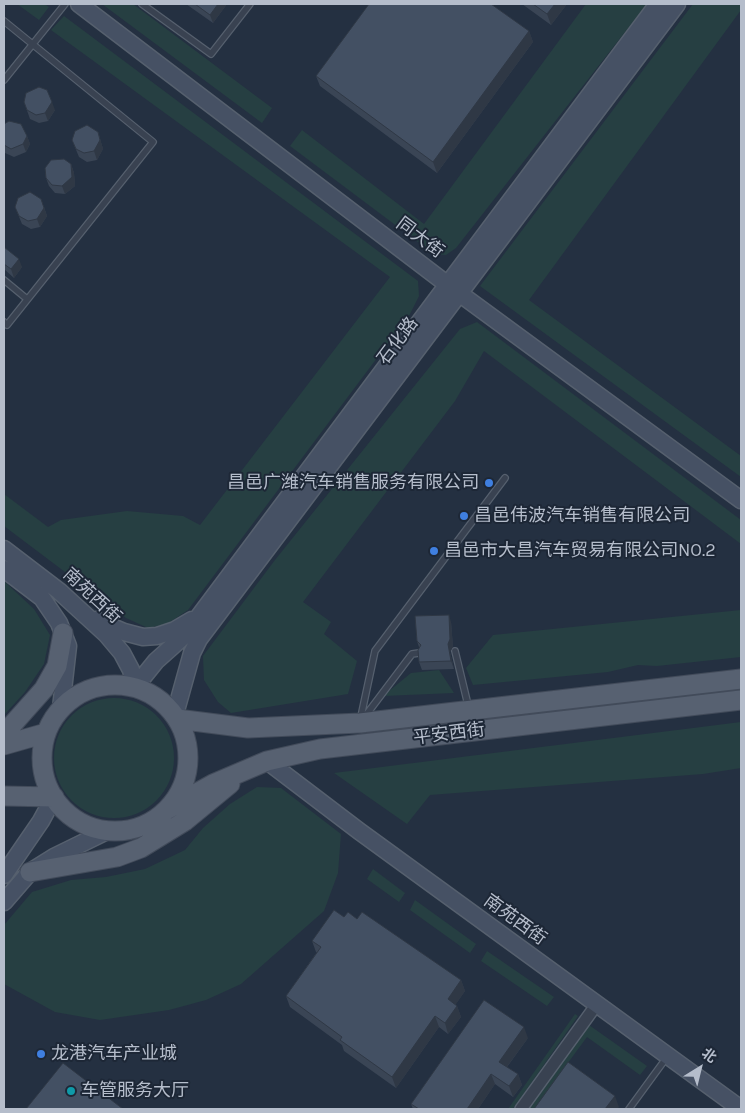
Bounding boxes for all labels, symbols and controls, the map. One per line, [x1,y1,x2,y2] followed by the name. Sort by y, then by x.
[392,213,448,263] street label: 同大街
[373,313,423,369] street label: 石化路
[227,472,479,494] place label: 昌邑广潍汽车销售服务有限公司
[483,477,495,489] marker: 昌邑广潍汽车销售服务有限公司
[474,505,690,527] place label: 昌邑伟波汽车销售有限公司
[458,510,470,522] marker: 昌邑伟波汽车销售有限公司
[444,540,716,562] place label: 昌邑市大昌汽车贸易有限公司NO.2
[428,545,440,557] marker: 昌邑市大昌汽车贸易有限公司NO.2
[58,564,126,628] street label: 南苑西街
[412,719,486,749] street label: 平安西街
[480,890,550,950] street label: 南苑西街
[51,1043,177,1065] place label: 龙港汽车产业城
[675,1043,725,1093] north arrow
[698,1044,720,1066] text: 北
[35,1048,47,1060] marker: 龙港汽车产业城
[81,1080,189,1102] place label: 车管服务大厅
[65,1085,77,1097] marker: 车管服务大厅

